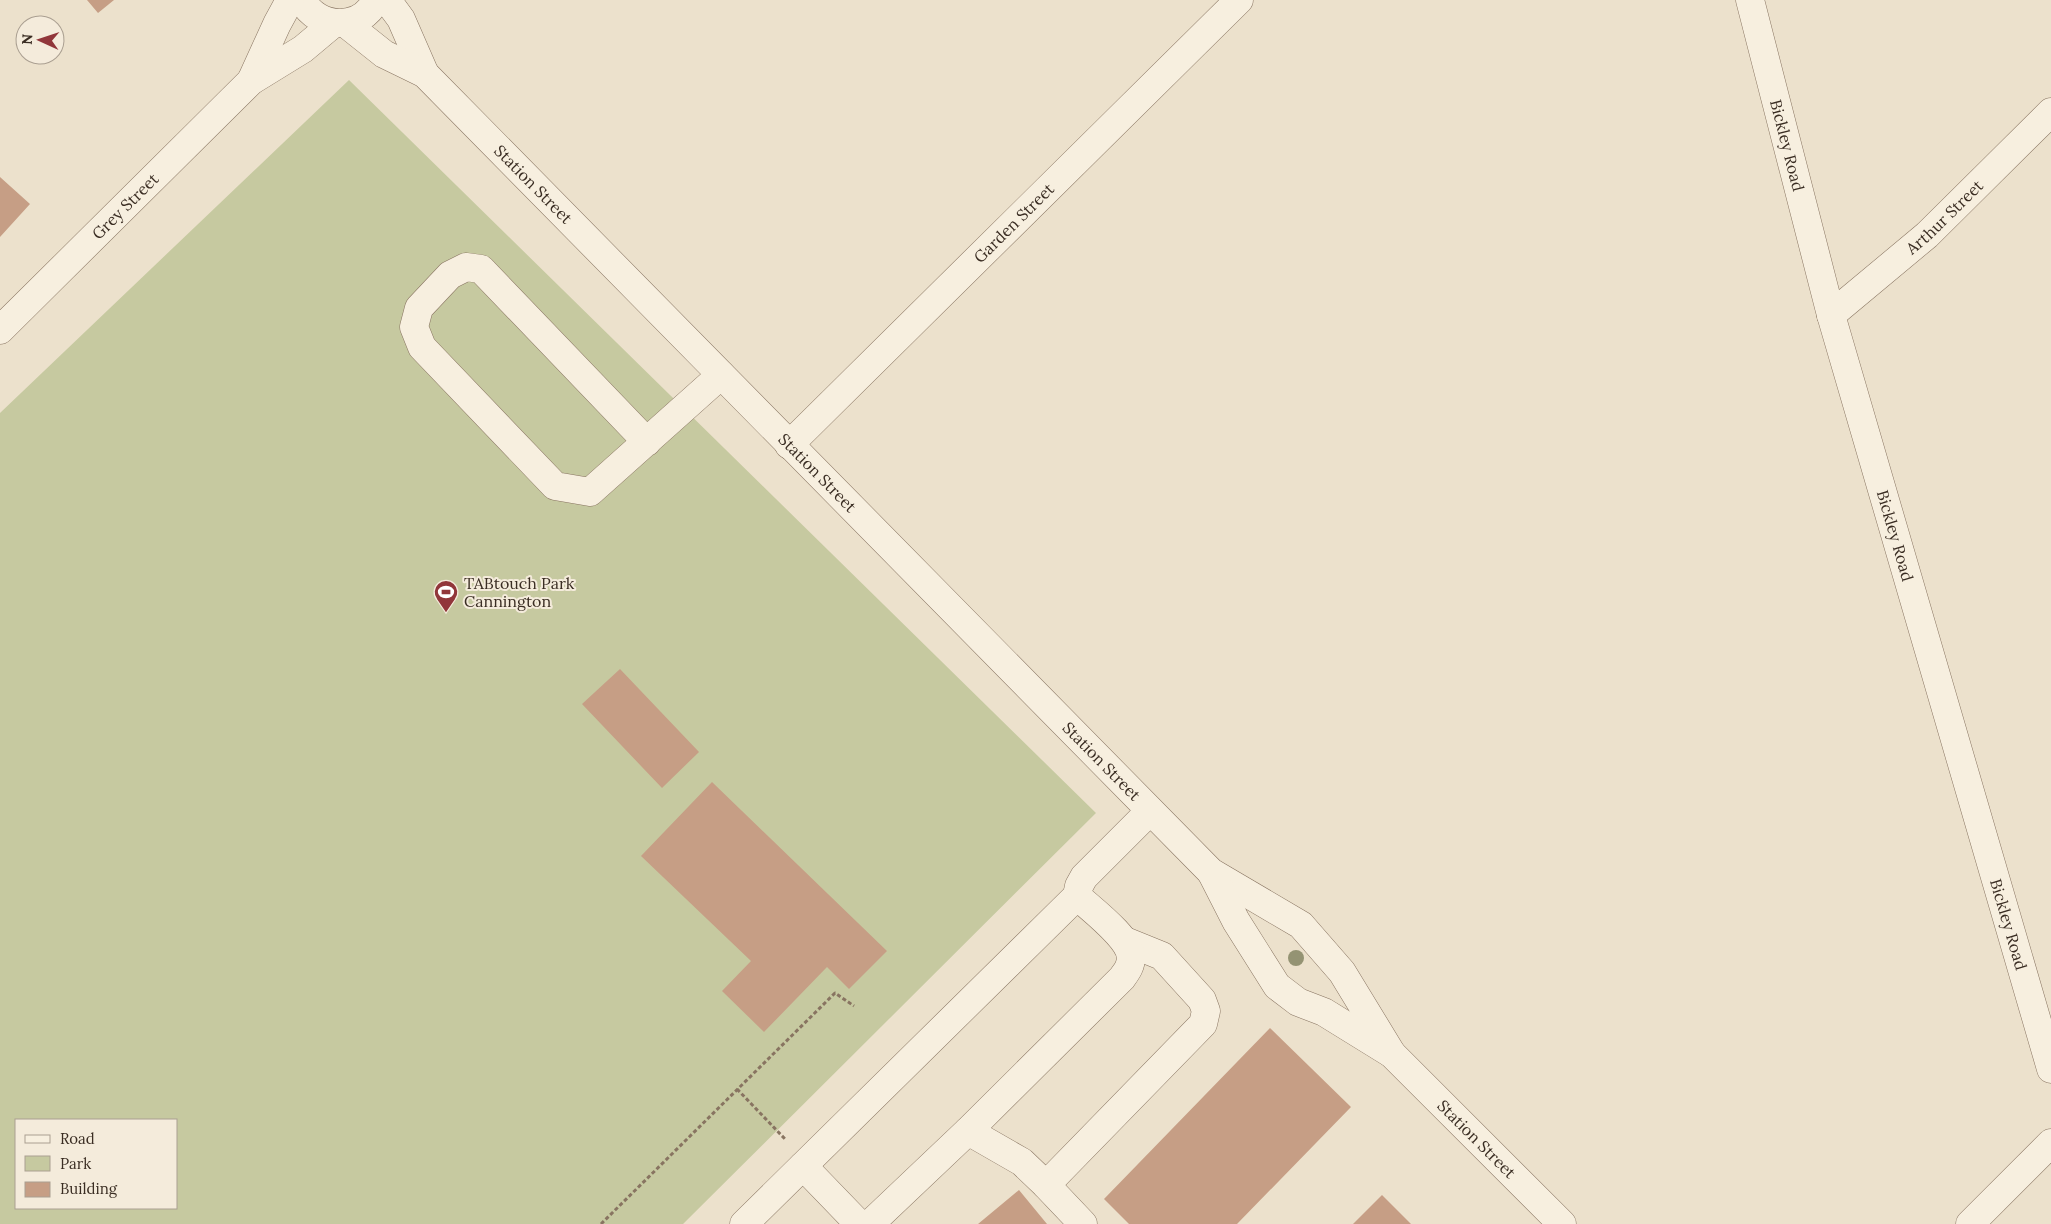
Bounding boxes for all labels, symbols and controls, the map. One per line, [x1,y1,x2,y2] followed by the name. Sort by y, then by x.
[15,15,65,65] north arrow
[18,33,36,45] text: N
[1766,97,1809,194] street label: Bickley Road
[490,140,577,228] street label: Station Street
[87,168,163,243] street label: Grey Street
[1901,175,1988,259] street label: Arthur Street
[969,178,1059,267] street label: Garden Street
[774,429,861,517] street label: Station Street
[1873,488,1918,584] street label: Bickley Road
[464,573,575,611] place label: TABtouch Park Cannington
[433,579,459,613] sports icon: TABtouch Park Cannington
[1059,718,1146,805] street label: Station Street
[1986,876,2032,973] street label: Bickley Road
[1433,1095,1521,1183] street label: Station Street
[15,1119,178,1209] legend
[60,1129,95,1148] text: Road
[60,1154,91,1173] text: Park
[60,1179,118,1198] text: Building

